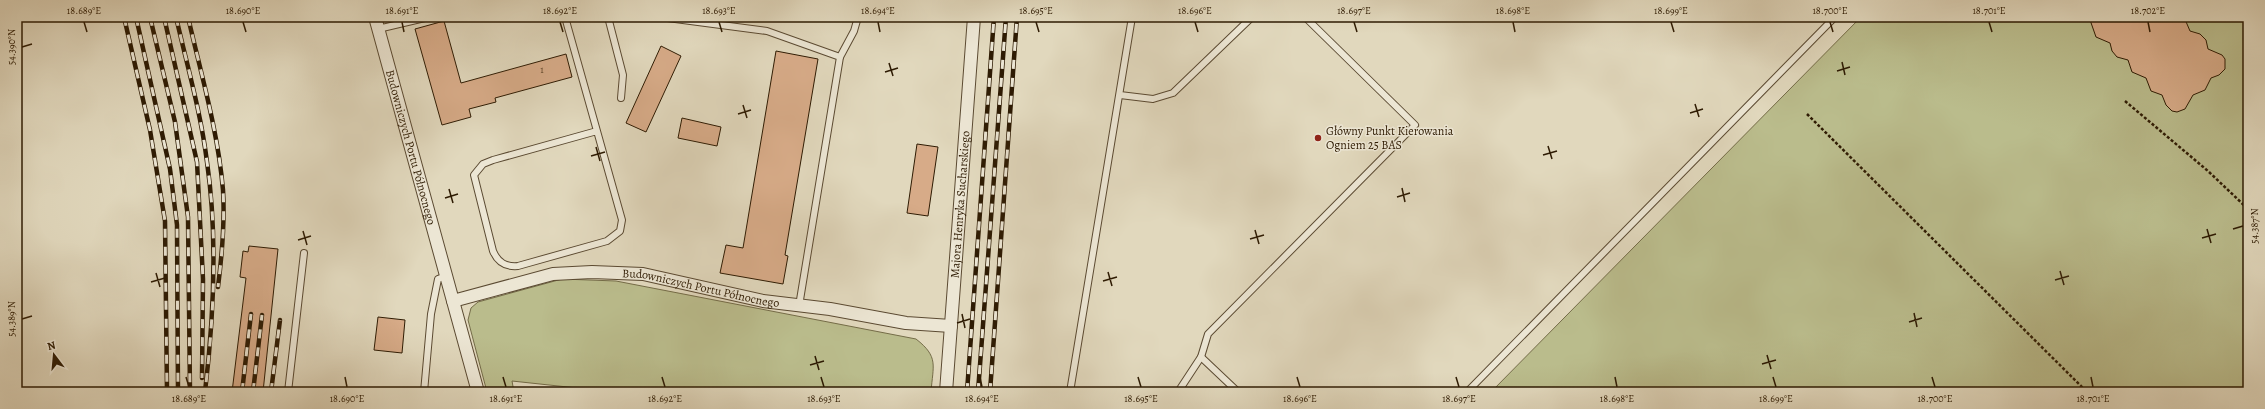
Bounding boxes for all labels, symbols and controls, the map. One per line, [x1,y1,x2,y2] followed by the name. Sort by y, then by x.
[67,4,101,17] text: 18.689°E
[226,4,260,17] text: 18.690°E
[386,4,419,17] text: 18.691°E
[543,4,577,17] text: 18.692°E
[702,4,736,17] text: 18.693°E
[861,4,895,17] text: 18.694°E
[1019,4,1053,17] text: 18.695°E
[1178,4,1212,17] text: 18.696°E
[1337,4,1371,17] text: 18.697°E
[1496,4,1530,17] text: 18.698°E
[1654,4,1688,17] text: 18.699°E
[1812,4,1848,17] text: 18.700°E
[1972,4,2006,17] text: 18.701°E
[2131,4,2165,17] text: 18.702°E
[5,29,18,65] text: 54.390°N
[540,63,544,76] house number: 1
[382,68,440,227] street label: Budowniczych Portu Północnego
[1326,123,1454,153] place label: Główny Punkt Kierowania Ogniem 25 BAS
[947,130,973,279] street label: Majora Henryka Sucharskiego
[1313,133,1323,143] marker: Główny Punkt Kierowania Ogniem 25 BAS
[2248,208,2261,244] text: 54.387°N
[622,265,780,311] street label: Budowniczych Portu Północnego
[5,301,18,337] text: 54.389°N
[34,335,74,375] north arrow
[45,338,57,354] text: N
[172,392,206,405] text: 18.689°E
[330,392,364,405] text: 18.690°E
[490,392,523,405] text: 18.691°E
[648,392,682,405] text: 18.692°E
[807,392,841,405] text: 18.693°E
[965,392,999,405] text: 18.694°E
[1124,392,1158,405] text: 18.695°E
[1283,392,1317,405] text: 18.696°E
[1442,392,1476,405] text: 18.697°E
[1600,392,1634,405] text: 18.698°E
[1759,392,1793,405] text: 18.699°E
[1917,392,1953,405] text: 18.700°E
[2076,392,2110,405] text: 18.701°E

